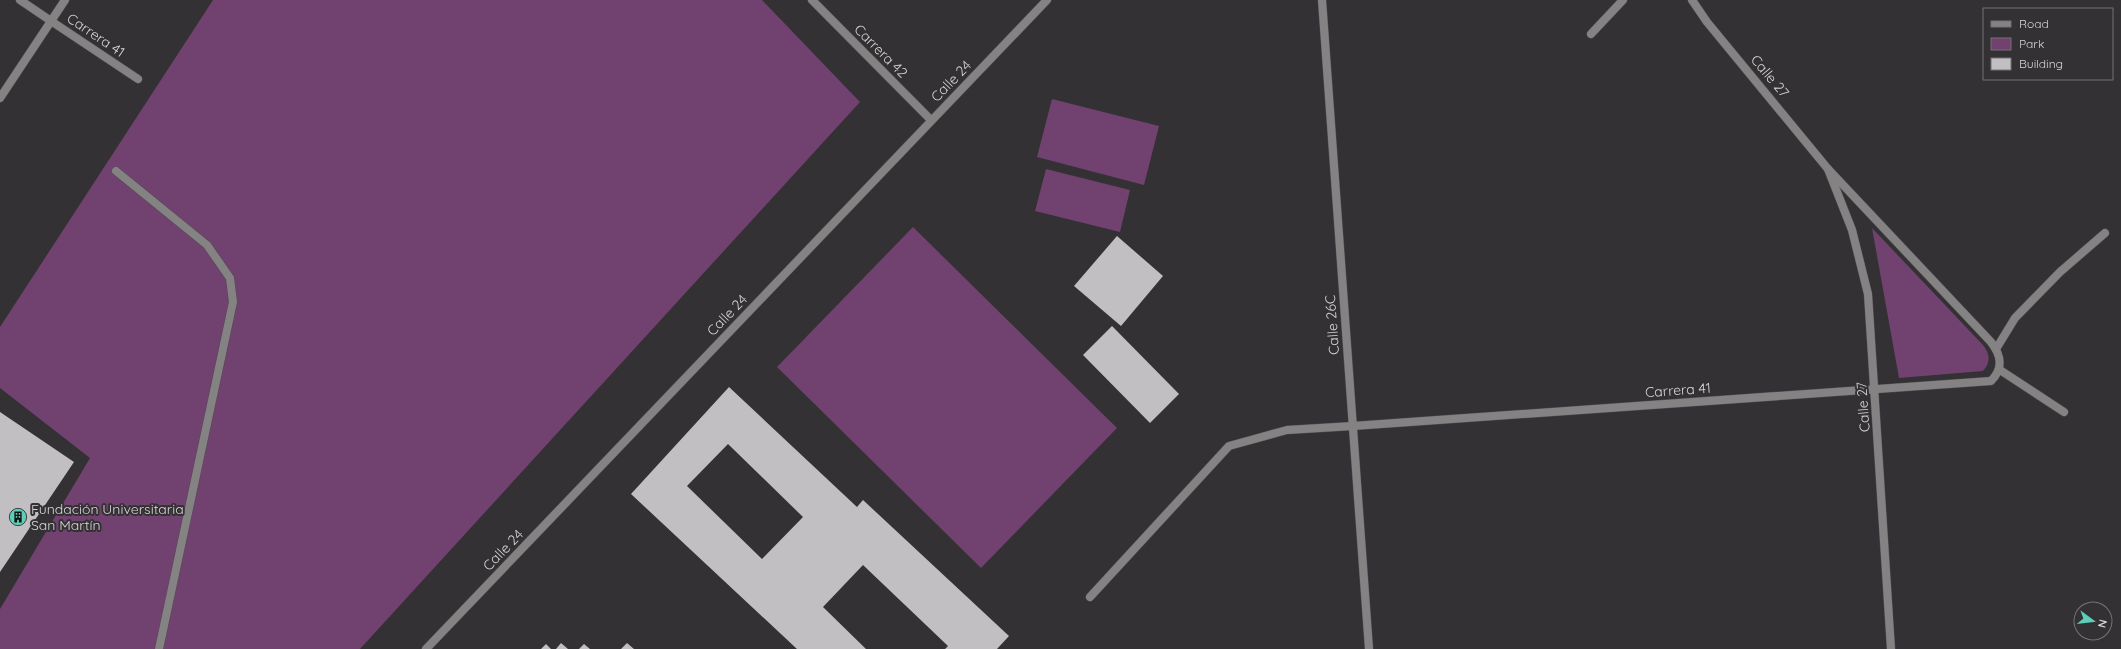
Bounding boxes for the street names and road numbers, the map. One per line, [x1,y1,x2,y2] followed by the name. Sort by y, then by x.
[64,9,128,61] street label: Carrera 41
[850,20,912,82] street label: Carrera 42
[1747,51,1793,101] street label: Calle 27
[927,57,975,105] street label: Calle 24
[703,291,751,339] street label: Calle 24
[1321,294,1343,356] street label: Calle 26C
[1644,379,1712,401] street label: Carrera 41
[1852,381,1874,433] street label: Calle 27
[479,526,527,574] street label: Calle 24

